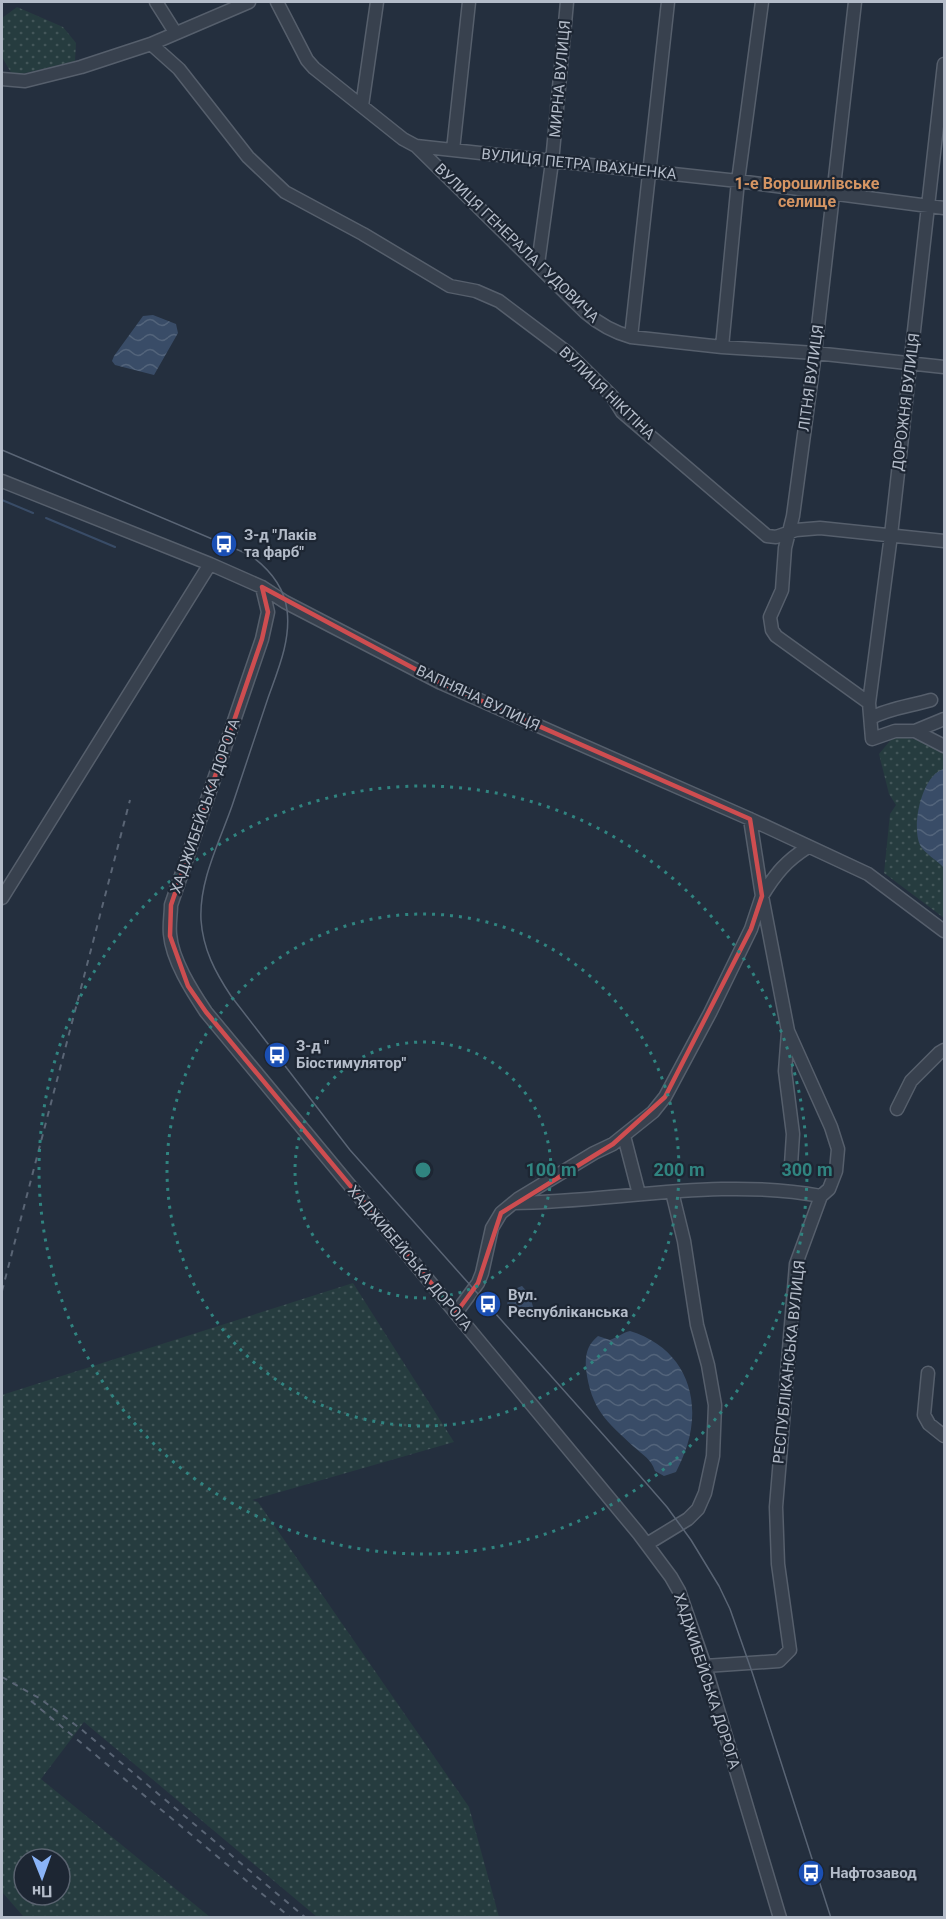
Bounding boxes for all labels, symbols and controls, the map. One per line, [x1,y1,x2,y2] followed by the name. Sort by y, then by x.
[546,20,574,138] street label: МИРНА ВУЛИЦЯ
[481,145,678,183] street label: ВУЛИЦЯ ПЕТРА ІВАХНЕНКА
[431,160,603,326] street label: ВУЛИЦЯ ГЕНЕРАЛА ГУДОВИЧА
[735,174,880,211] district label: 1-е Ворошилівське селище
[795,323,827,433] street label: ЛІТНЯ ВУЛИЦЯ
[889,332,923,472] street label: ДОРОЖНЯ ВУЛИЦЯ
[556,343,659,443] street label: ВУЛИЦЯ НІКІТІНА
[244,526,317,561] place label: З-д "Лаків та фарб"
[209,529,239,559] bus stop icon: З-д "Лаків та фарб"
[413,661,543,735] street label: ВАПНЯНА ВУЛИЦЯ
[167,716,244,896] street label: ХАДЖИБЕЙСЬКА ДОРОГА
[296,1037,406,1072] place label: З-д " Біостимулятор"
[262,1040,292,1070] bus stop icon: З-д " Біостимулятор"
[525,1159,577,1180] text: 100 m
[653,1159,705,1180] text: 200 m
[781,1159,833,1180] text: 300 m
[413,1160,433,1180] centre of rings
[344,1182,476,1334] street label: ХАДЖИБЕЙСЬКА ДОРОГА
[769,1259,809,1465] street label: РЕСПУБЛІКАНСЬКА ВУЛИЦЯ
[508,1286,628,1321] place label: Вул. Республіканська
[473,1289,503,1319] bus stop icon: Вул. Республіканська
[670,1591,744,1771] street label: ХАДЖИБЕЙСЬКА ДОРОГА
[12,1847,72,1907] north arrow
[796,1858,826,1888] bus stop icon: Нафтозавод
[830,1864,917,1882] place label: Нафтозавод
[32,1882,53,1901] text: Пн

